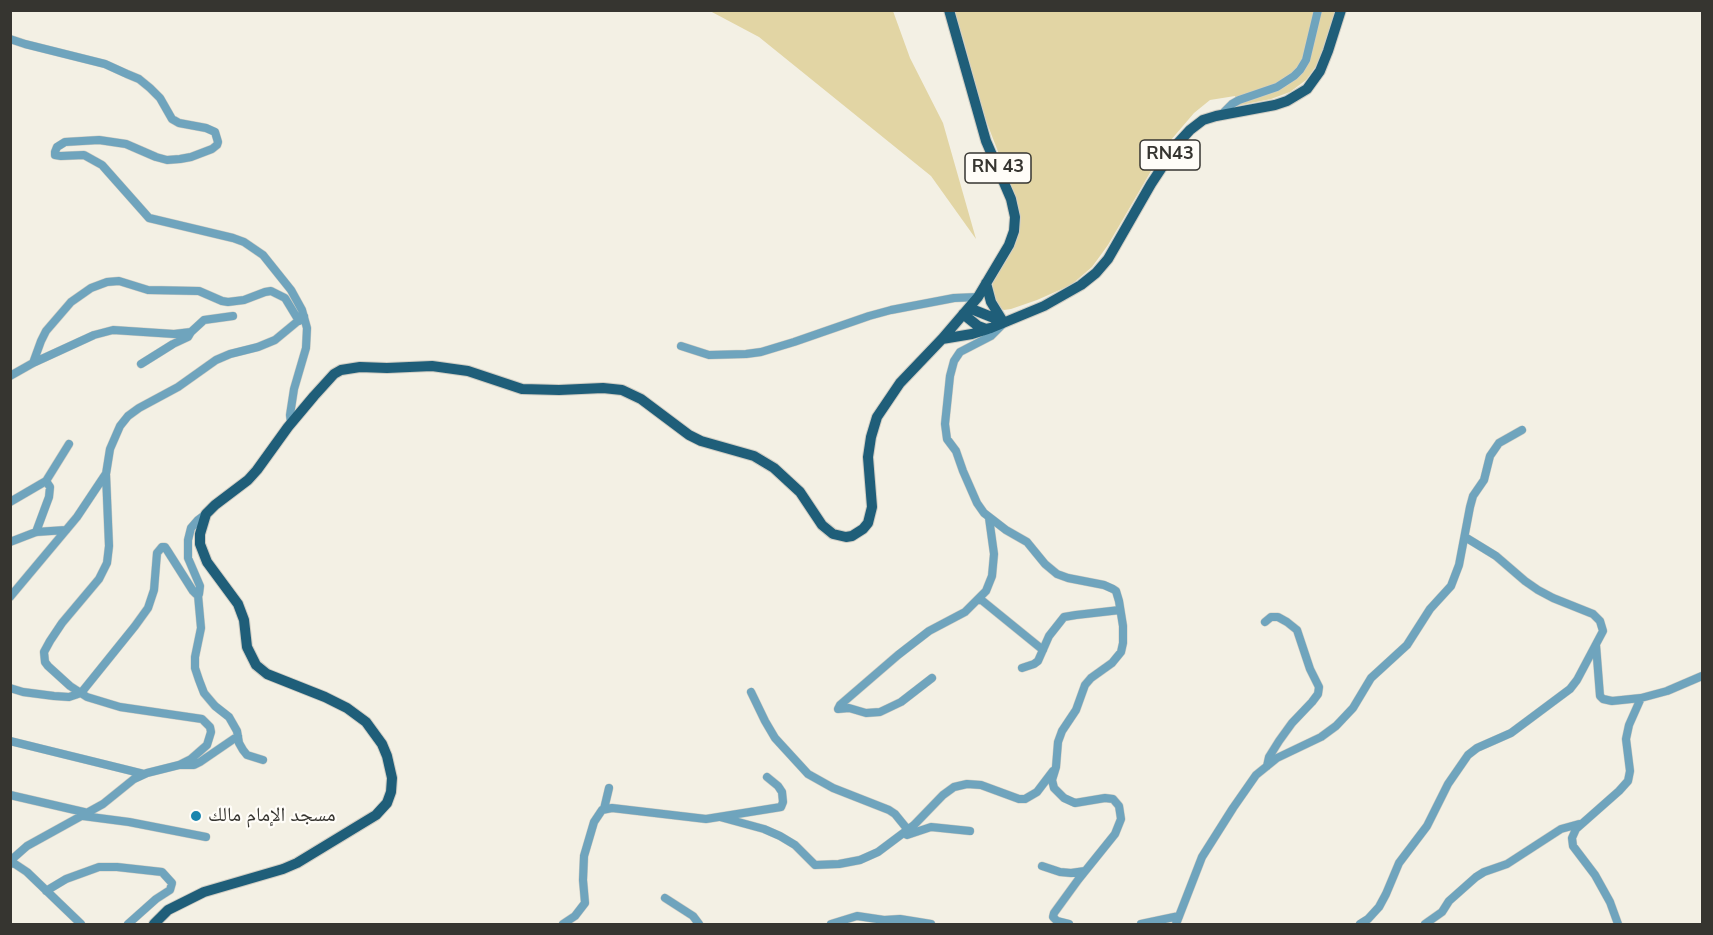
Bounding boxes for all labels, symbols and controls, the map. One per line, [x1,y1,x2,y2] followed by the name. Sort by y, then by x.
[1140,140,1200,170] road number: RN43
[965,153,1031,183] road number: RN 43
[208,804,336,828] place label: مسجد الإمام مالك
[189,809,203,823] marker: مسجد الإمام مالك

